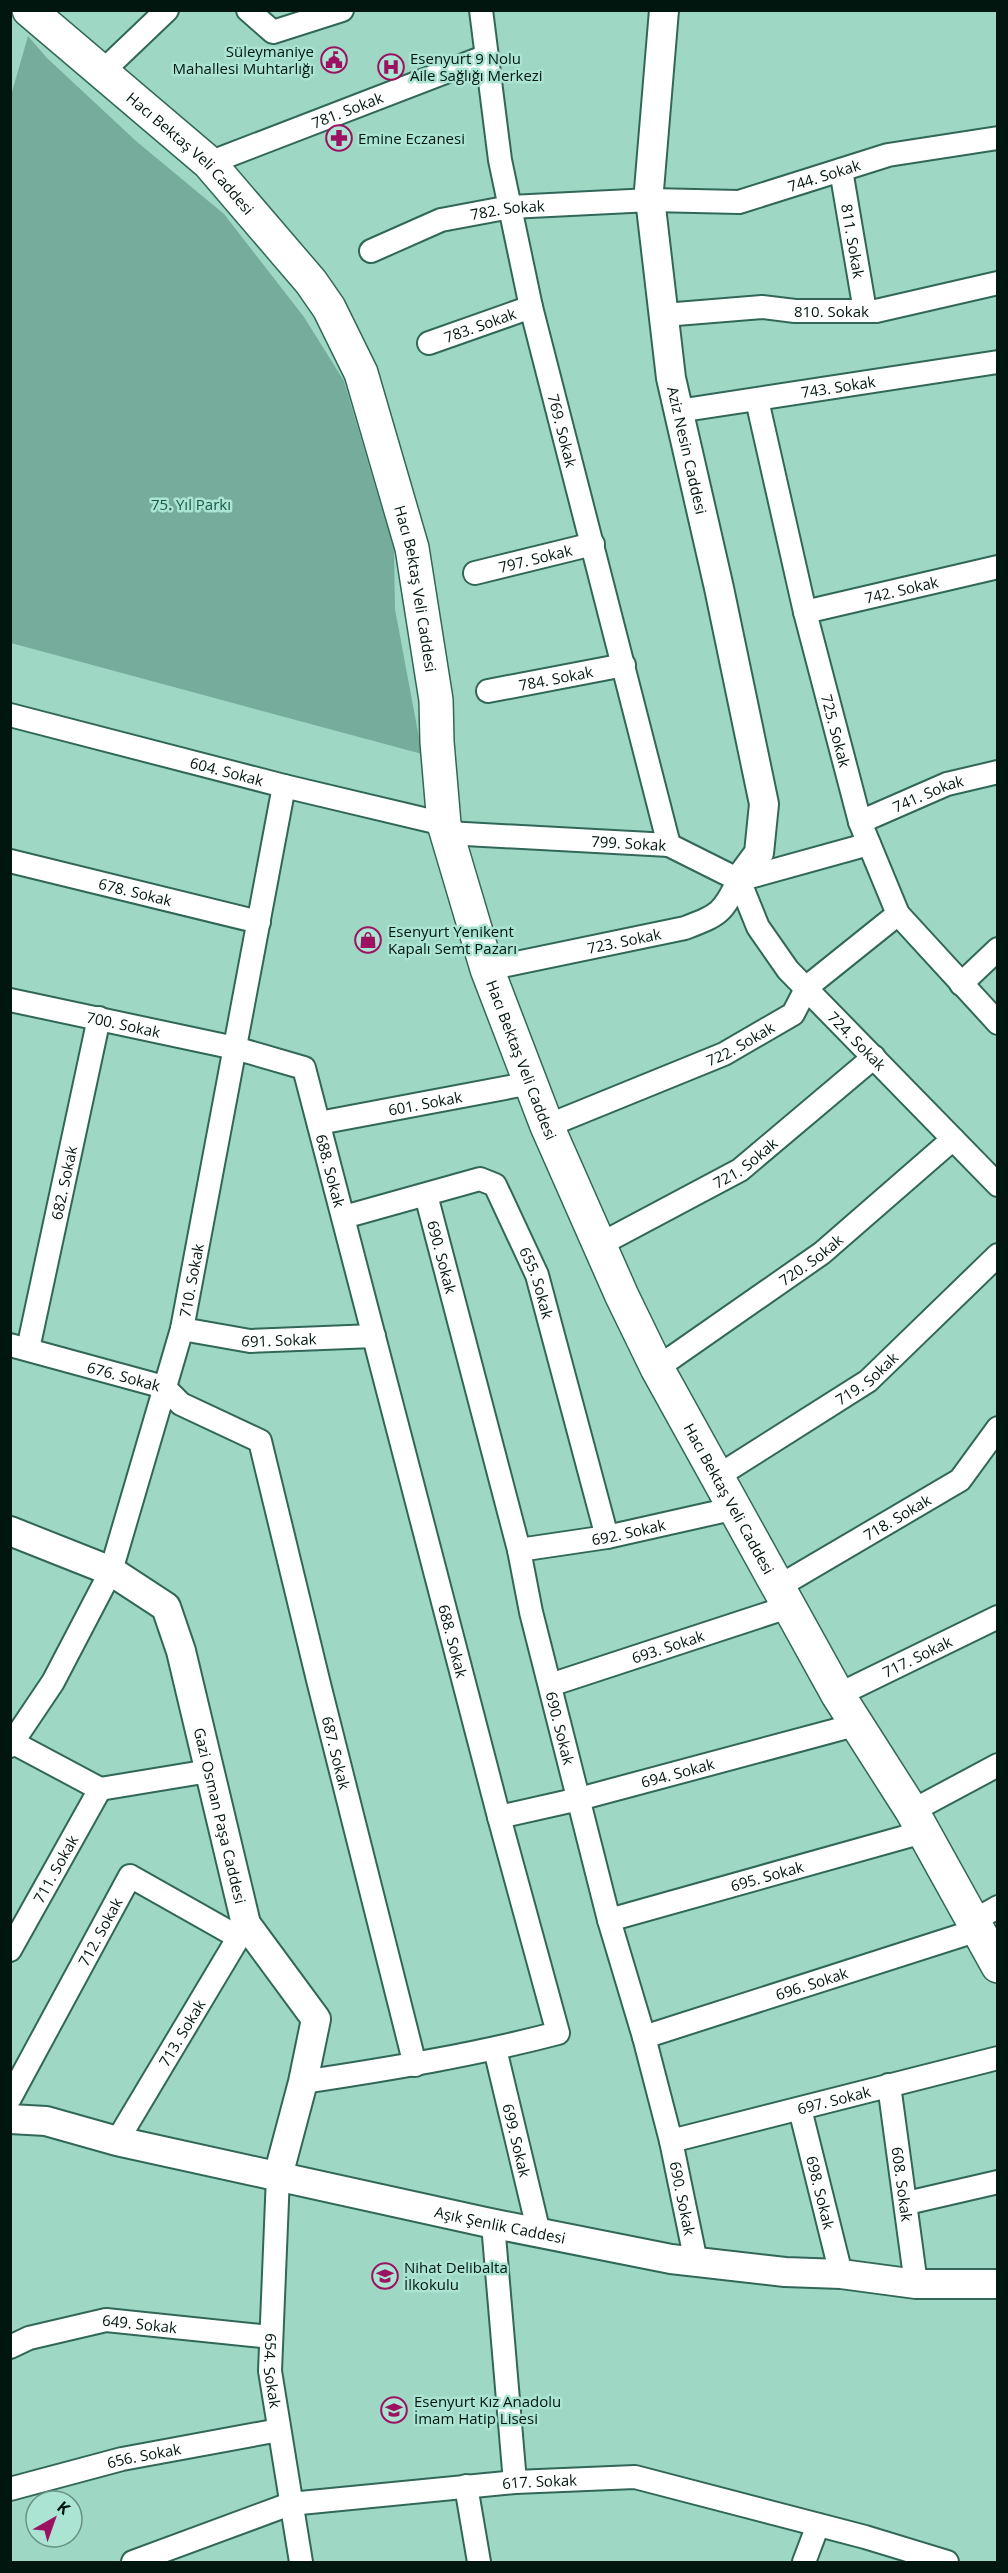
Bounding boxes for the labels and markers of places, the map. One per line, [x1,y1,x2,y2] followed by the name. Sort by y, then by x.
[173,41,314,78] place label: Süleymaniye Mahallesi Muhtarlığı
[319,45,349,75] public building icon: Süleymaniye Mahallesi Muhtarlığı
[410,48,543,85] place label: Esenyurt 9 Nolu Aile Sağlığı Merkezi
[376,52,406,82] hospital icon: Esenyurt 9 Nolu Aile Sağlığı Merkezi
[324,123,354,153] pharmacy icon: Emine Eczanesi
[358,128,465,148] place label: Emine Eczanesi
[388,921,517,958] place label: Esenyurt Yenikent Kapalı Semt Pazarı
[353,925,383,955] shop icon: Esenyurt Yenikent Kapalı Semt Pazarı
[404,2257,508,2294] place label: Nihat Delibalta İlkokulu
[370,2261,400,2291] school or university icon: Nihat Delibalta İlkokulu
[414,2391,561,2428] place label: Esenyurt Kız Anadolu İmam Hatip Lisesi
[379,2395,409,2425] school or university icon: Esenyurt Kız Anadolu İmam Hatip Lisesi

